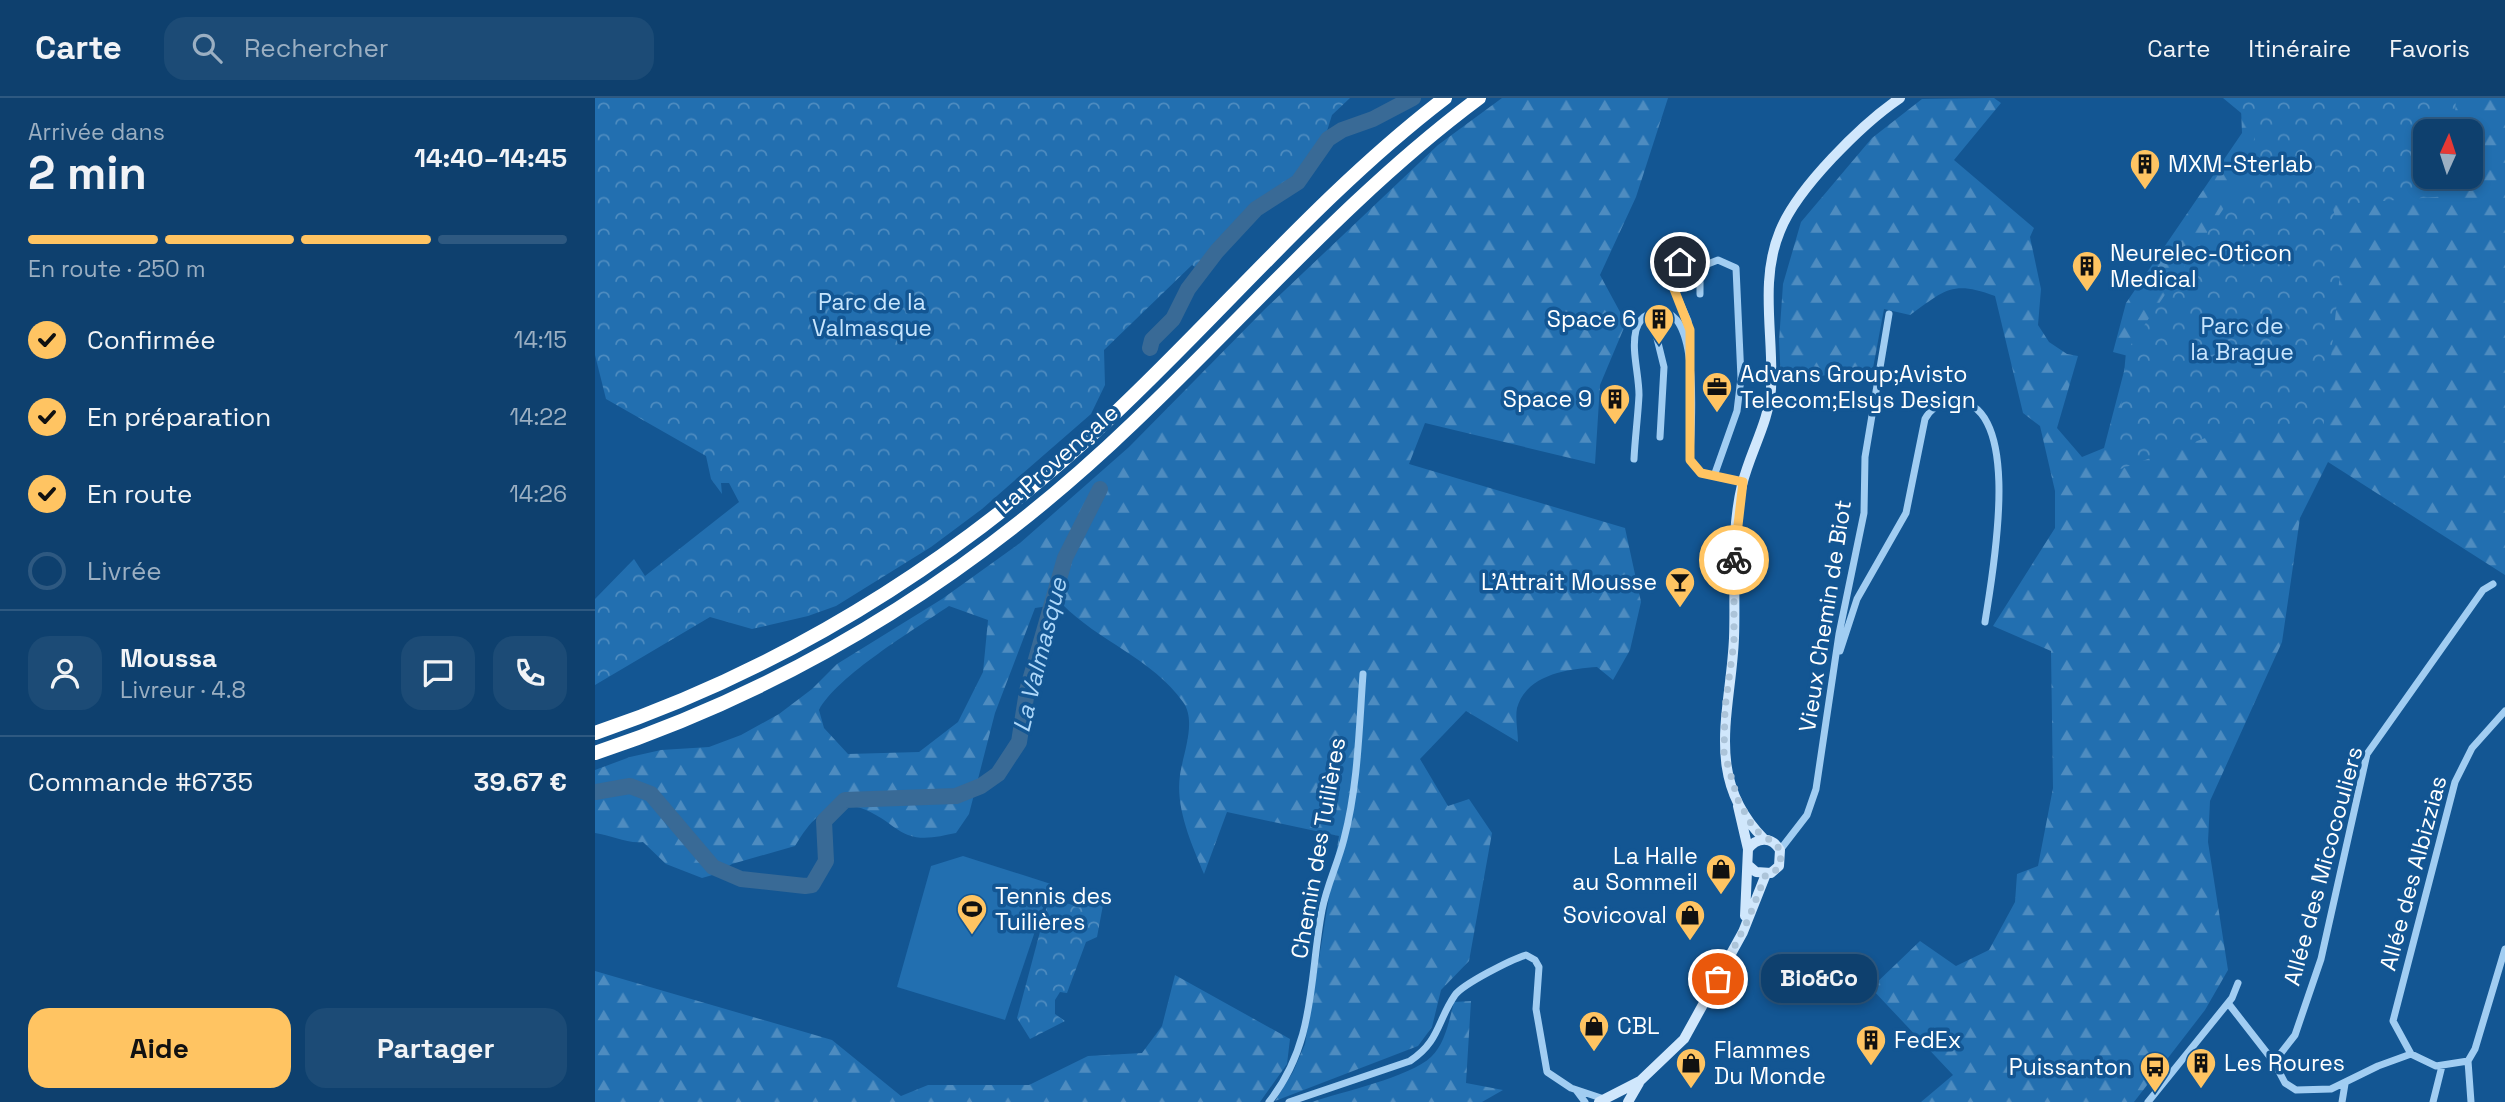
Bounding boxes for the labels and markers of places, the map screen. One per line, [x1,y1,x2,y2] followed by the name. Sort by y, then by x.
[2128,147,2162,191] building icon: MXM-Sterlab
[2168,149,2313,179] place label: MXM-Sterlab
[1650,232,1710,292] pin
[2110,238,2292,294] place label: Neurelec-Oticon Medical
[2070,249,2104,293] building icon: Neurelec-Oticon Medical
[1642,302,1676,346] building icon: Space 6
[1547,304,1636,334] place label: Space 6
[1740,359,1976,415] place label: Advans Group;Avisto Telecom;Elsys Design
[1700,370,1734,414] office icon: Advans Group;Avisto Telecom;Elsys Design
[1598,382,1632,426] building icon: Space 9
[1503,384,1592,414] place label: Space 9
[1663,565,1697,609] bar icon: L'Attrait Mousse
[1481,567,1657,597] place label: L'Attrait Mousse
[1572,841,1698,897] place label: La Halle au Sommeil
[1704,852,1738,896] shop icon: La Halle au Sommeil
[995,881,1112,937] place label: Tennis des Tuilières
[955,892,989,936] sports icon: Tennis des Tuilières
[1673,898,1707,942] shop icon: Sovicoval
[1563,900,1667,930] place label: Sovicoval
[1688,949,1748,1009] pin
[1760,954,1875,1004] callout: Bio&Co
[1577,1009,1611,1053] shop icon: CBL
[1617,1011,1660,1041] place label: CBL
[1854,1023,1888,1067] building icon: FedEx
[1894,1025,1961,1055] place label: FedEx
[1714,1035,1826,1091] place label: Flammes Du Monde
[1674,1046,1708,1090] shop icon: Flammes Du Monde
[2184,1046,2218,1090] building icon: Les Roures
[2224,1048,2345,1078] place label: Les Roures
[2138,1050,2172,1094] bus stop icon: Puissanton
[2009,1052,2132,1082] place label: Puissanton

